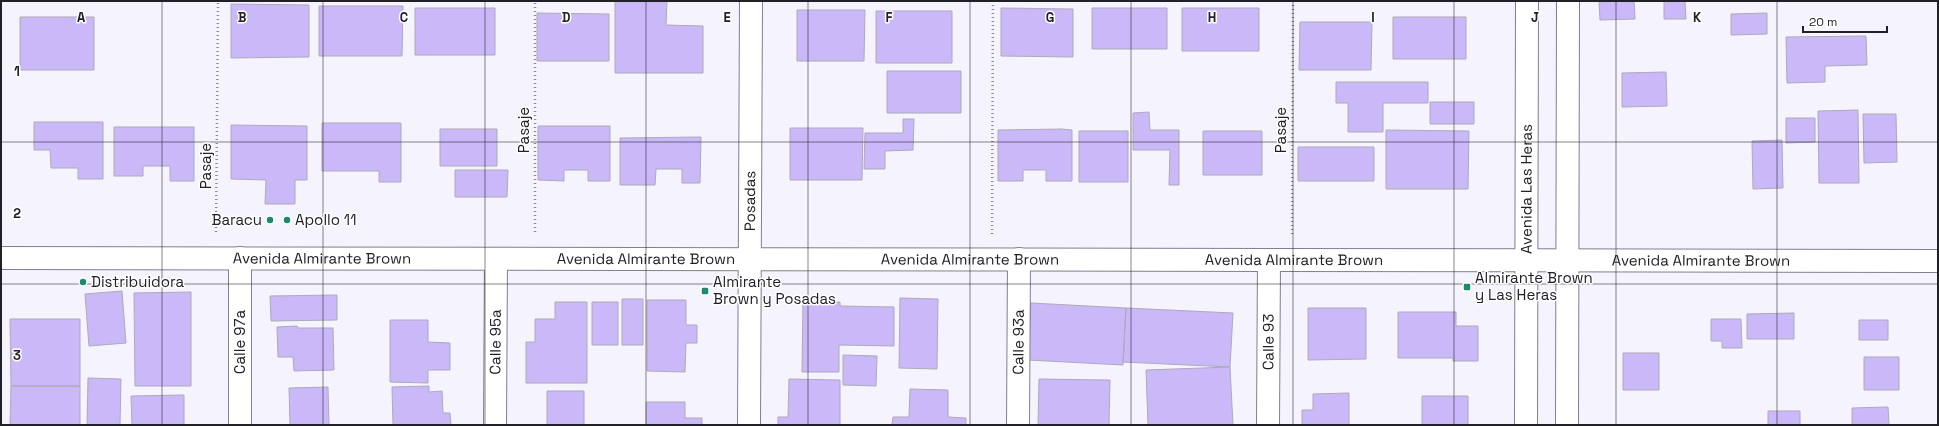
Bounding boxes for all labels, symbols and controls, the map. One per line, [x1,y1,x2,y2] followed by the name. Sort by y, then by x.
[1803,8,1887,34] scale bar
[77,9,86,26] text: A
[238,9,247,26] text: B
[400,9,408,26] text: C
[562,9,571,26] text: D
[723,9,731,26] text: E
[886,9,893,26] text: F
[1046,9,1054,26] text: G
[1208,9,1216,26] text: H
[1371,9,1375,26] text: I
[1531,9,1539,26] text: J
[1693,9,1702,26] text: K
[1809,14,1837,30] text: 20 m
[14,63,20,80] text: 1
[514,107,533,153] street label: Pasaje
[1271,107,1290,153] street label: Pasaje
[1516,124,1536,254] street label: Avenida Las Heras
[196,143,215,189] street label: Pasaje
[740,171,759,231] street label: Posadas
[13,205,21,222] text: 2
[211,210,262,229] place label: Baracu
[295,210,356,229] place label: Apollo 11
[265,215,275,225] marker: Baracu
[282,215,292,225] marker: Apollo 11
[233,248,411,268] street label: Avenida Almirante Brown
[557,249,735,268] street label: Avenida Almirante Brown
[881,249,1059,269] street label: Avenida Almirante Brown
[1205,250,1383,269] street label: Avenida Almirante Brown
[1612,250,1790,270] street label: Avenida Almirante Brown
[1475,268,1593,304] place label: Almirante Brown y Las Heras
[91,272,184,291] place label: Distribuidora
[713,272,836,308] place label: Almirante Brown y Posadas
[78,277,88,287] marker: Distribuidora
[1462,282,1472,292] marker: Almirante Brown y Las Heras
[700,286,710,296] marker: Almirante Brown y Posadas
[230,309,249,374] street label: Calle 97a
[485,309,505,375] street label: Calle 95a
[1008,309,1028,375] street label: Calle 93a
[1258,314,1278,370] street label: Calle 93
[13,347,21,364] text: 3

